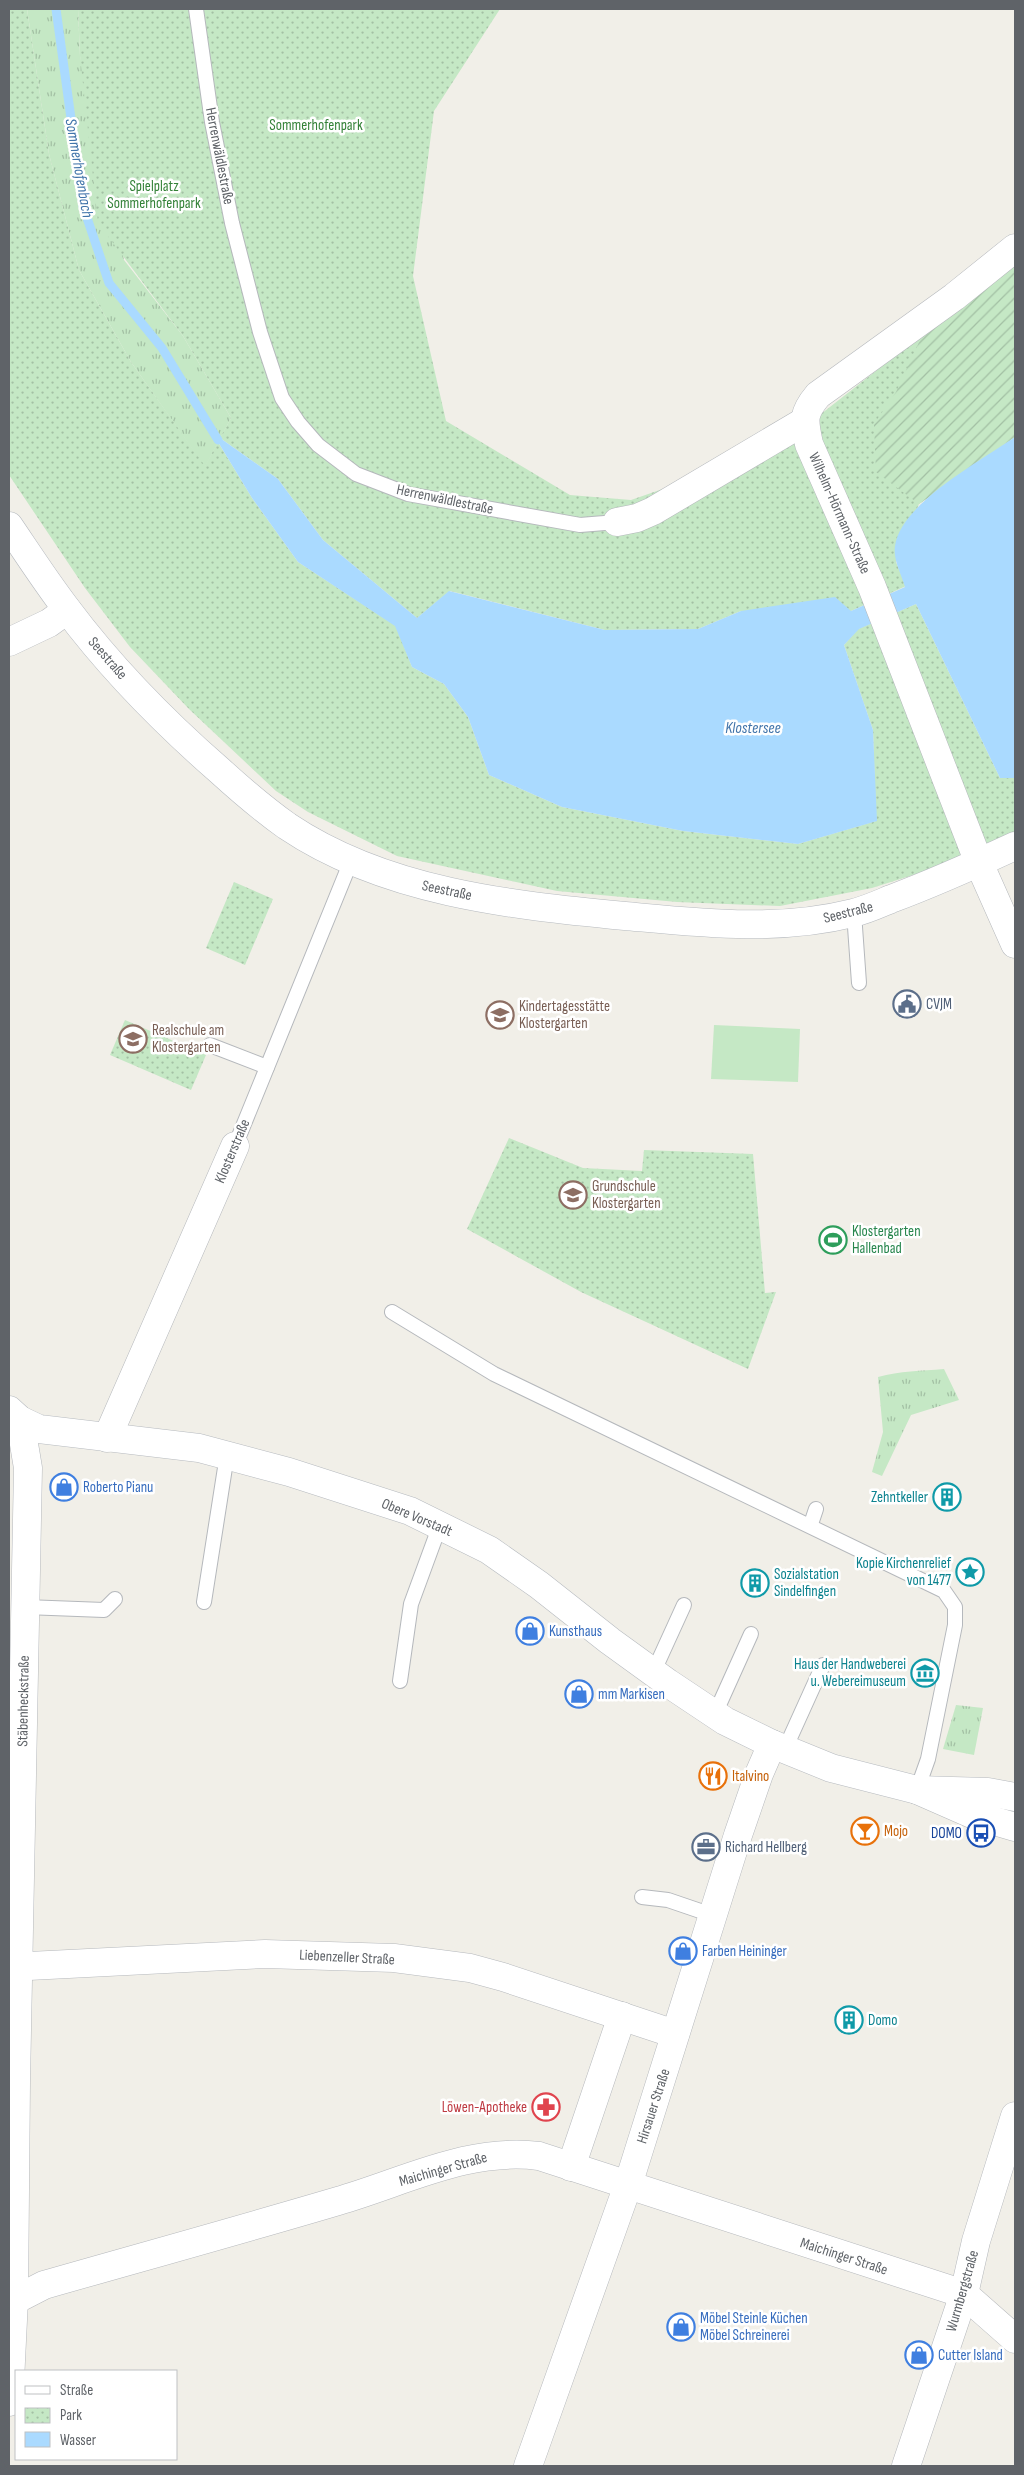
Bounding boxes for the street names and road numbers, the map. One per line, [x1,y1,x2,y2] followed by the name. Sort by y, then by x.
[201,106,238,206] street label: Herrenwäldlestraße
[804,450,875,577] street label: Wilhelm-Hörmann-Straße
[395,480,495,519] street label: Herrenwäldlestraße
[84,633,131,684] street label: Seestraße
[420,876,474,905] street label: Seestraße
[821,897,875,928] street label: Seestraße
[210,1116,254,1186] street label: Klosterstraße
[378,1494,456,1541] street label: Obere Vorstadt
[13,1655,34,1747] street label: Stäbenheckstraße
[299,1946,395,1969] street label: Liebenzeller Straße
[632,2066,675,2146] street label: Hirsauer Straße
[397,2148,489,2191] street label: Maichinger Straße
[798,2233,890,2280] street label: Maichinger Straße
[942,2248,983,2334] street label: Wurmbergstraße

